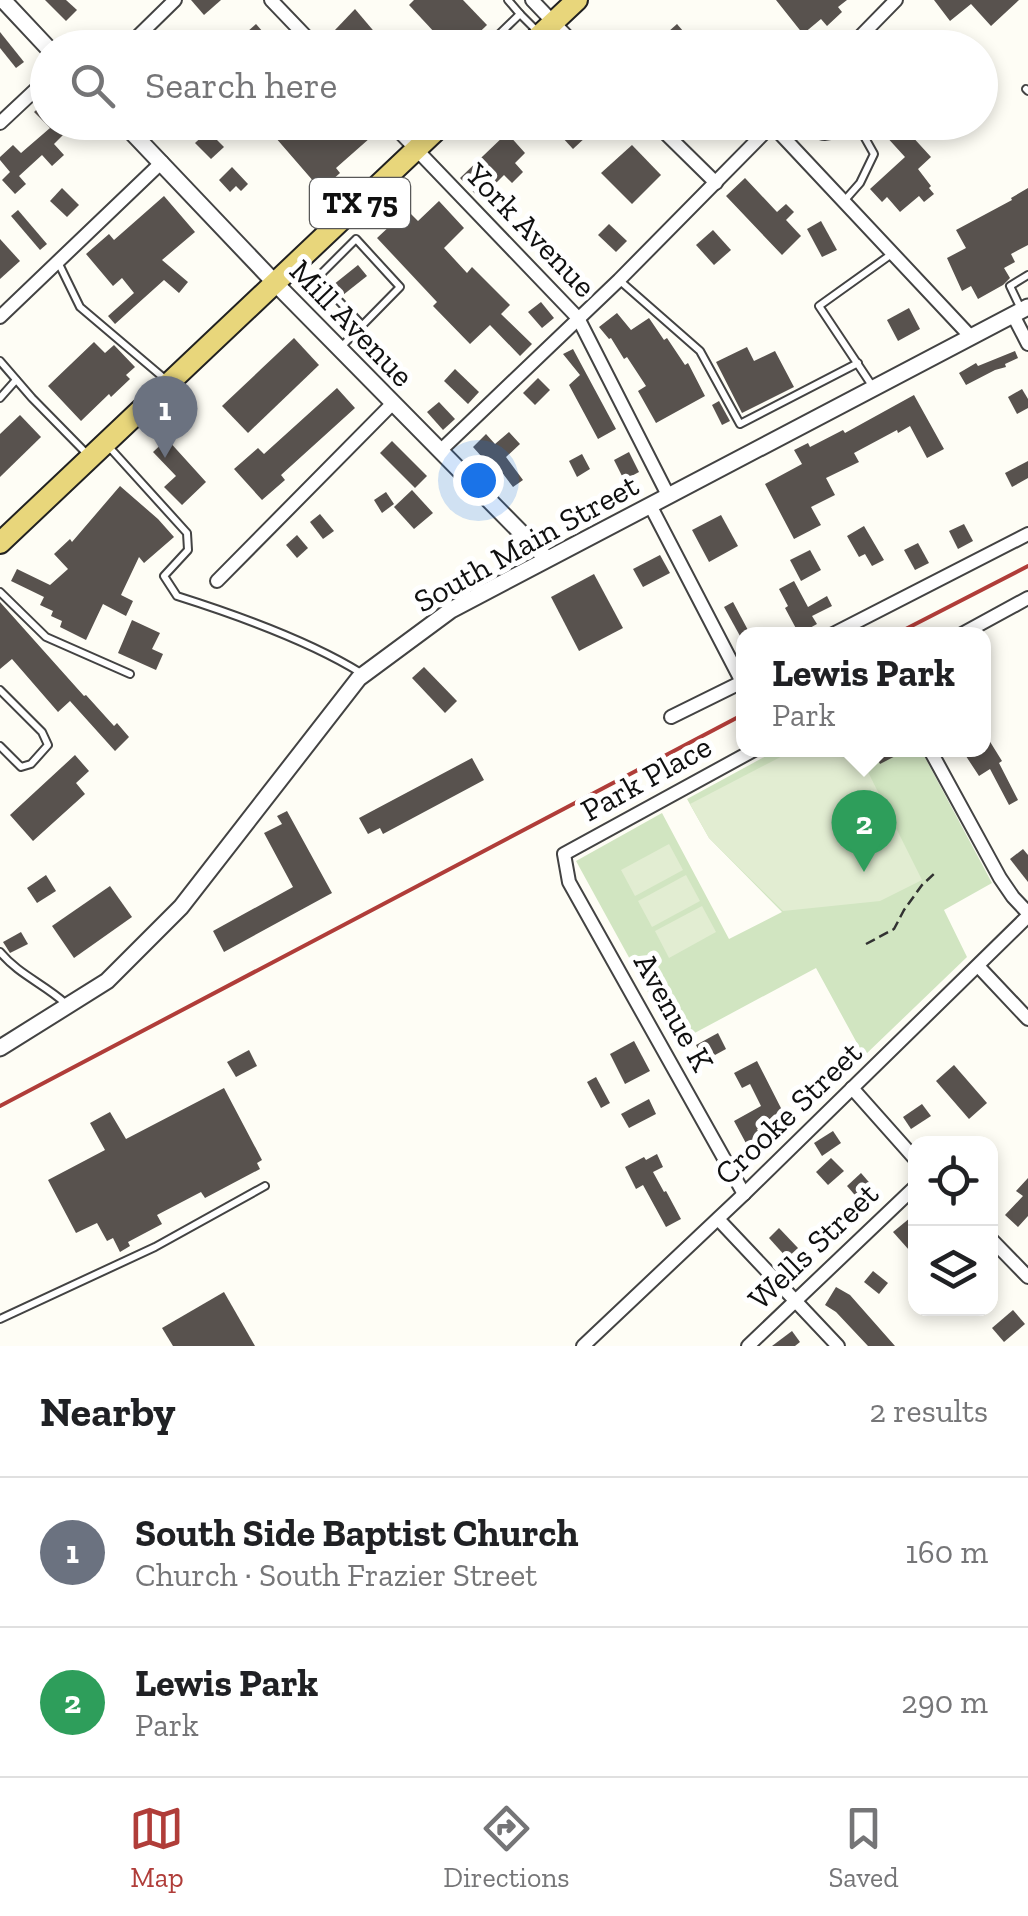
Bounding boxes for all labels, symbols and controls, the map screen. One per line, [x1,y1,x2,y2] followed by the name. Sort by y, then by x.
[30,30,998,140] search box
[65,58,120,113] icon: search
[145,62,337,108] text: Search here
[457,155,604,305] street label: York Avenue
[310,178,410,228] road number: TX 75
[282,252,422,394] street label: Mill Avenue
[132,376,198,458] pin: 1
[453,455,504,506] your location
[407,466,645,620] street label: South Main Street
[736,627,991,757] popup
[772,650,955,696] text: Lewis Park
[772,696,835,734] text: Park
[574,727,718,829] street label: Park Place
[832,790,896,872] pin: 2
[626,946,722,1078] street label: Avenue K
[707,1033,870,1193] street label: Crooke Street
[908,1136,998,1316] map controls
[908,1136,998,1226] button: locate
[740,1175,886,1317] street label: Wells Street
[908,1226,998,1316] button: layers
[40,1386,176,1437] text: Nearby
[869,1392,988,1430] text: 2 results
[135,1510,578,1556] text: South Side Baptist Church
[66,1533,79,1571] text: 1
[905,1533,988,1571] text: 160 m
[135,1556,537,1594] text: Church · South Frazier Street
[135,1660,318,1706] text: Lewis Park
[64,1683,81,1721] text: 2
[901,1683,988,1721] text: 290 m
[135,1706,199,1744] text: Park
[129,1801,184,1894] tab: Map
[443,1801,570,1894] tab: Directions
[828,1801,899,1894] tab: Saved

